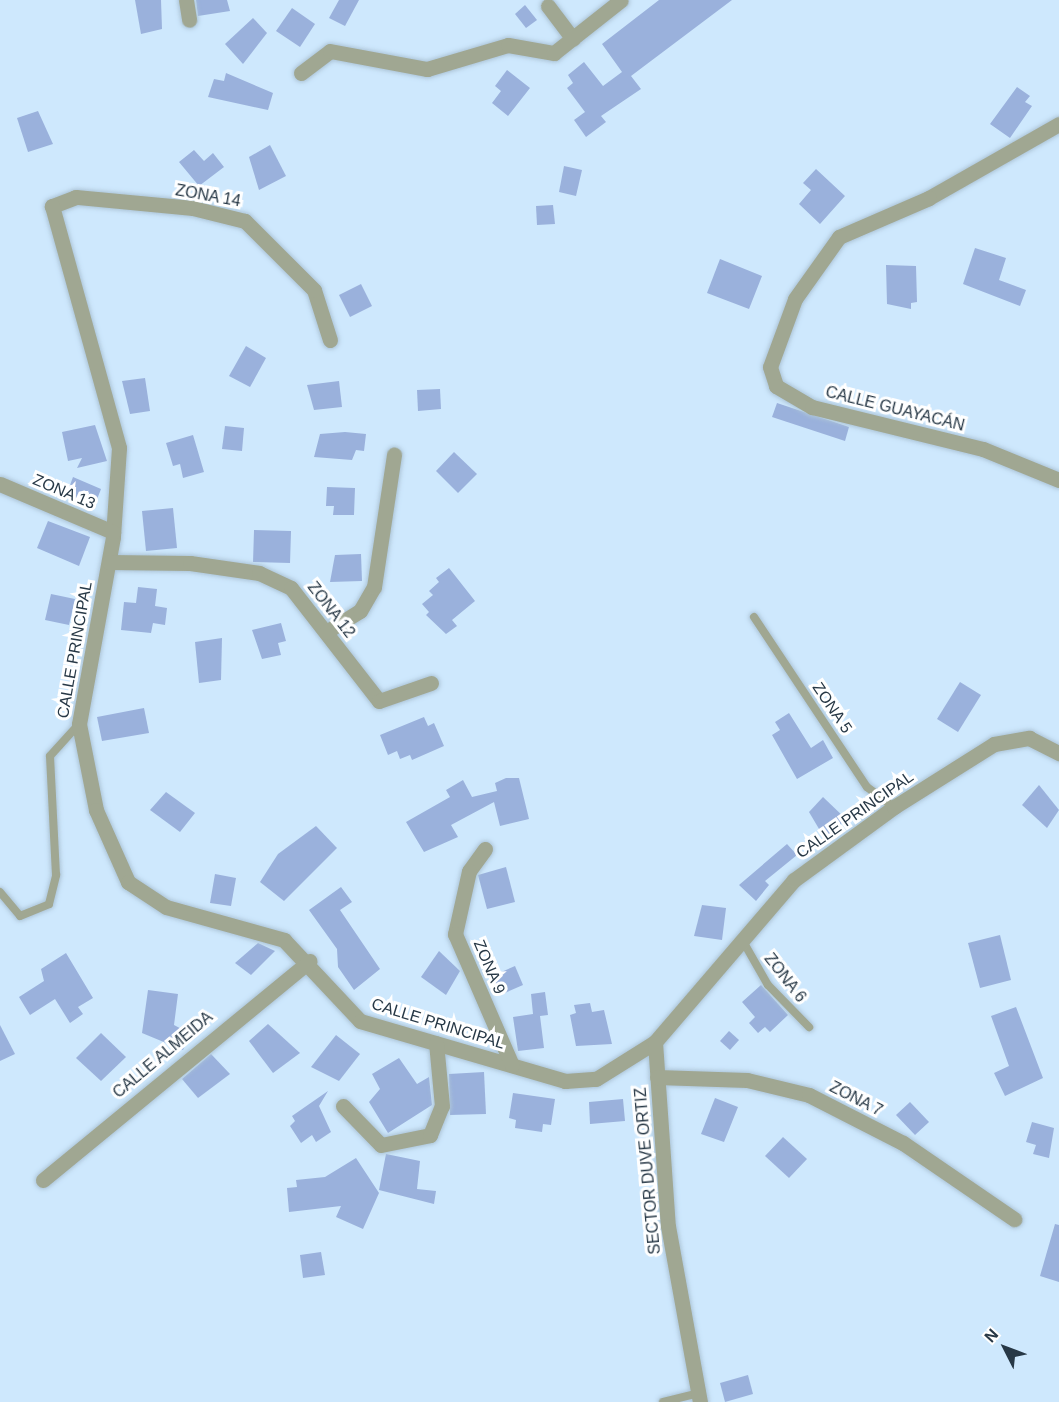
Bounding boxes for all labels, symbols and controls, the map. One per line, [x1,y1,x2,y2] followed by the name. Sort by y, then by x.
[173,181,243,211] street label: ZONA 14
[824,382,966,436] street label: CALLE GUAYACÁN
[30,470,98,514] street label: ZONA 13
[303,578,359,642] street label: ZONA 12
[54,580,96,720] street label: CALLE PRINCIPAL
[808,679,856,737] street label: ZONA 5
[793,767,917,863] street label: CALLE PRINCIPAL
[469,937,509,997] street label: ZONA 9
[760,949,810,1007] street label: ZONA 6
[369,995,507,1053] street label: CALLE PRINCIPAL
[109,1007,217,1103] street label: CALLE ALMEIDA
[826,1077,886,1121] street label: ZONA 7
[631,1087,665,1255] street label: SECTOR DUVE ORTIZ
[975,1318,1035,1378] north arrow
[981,1326,1001,1346] text: N

